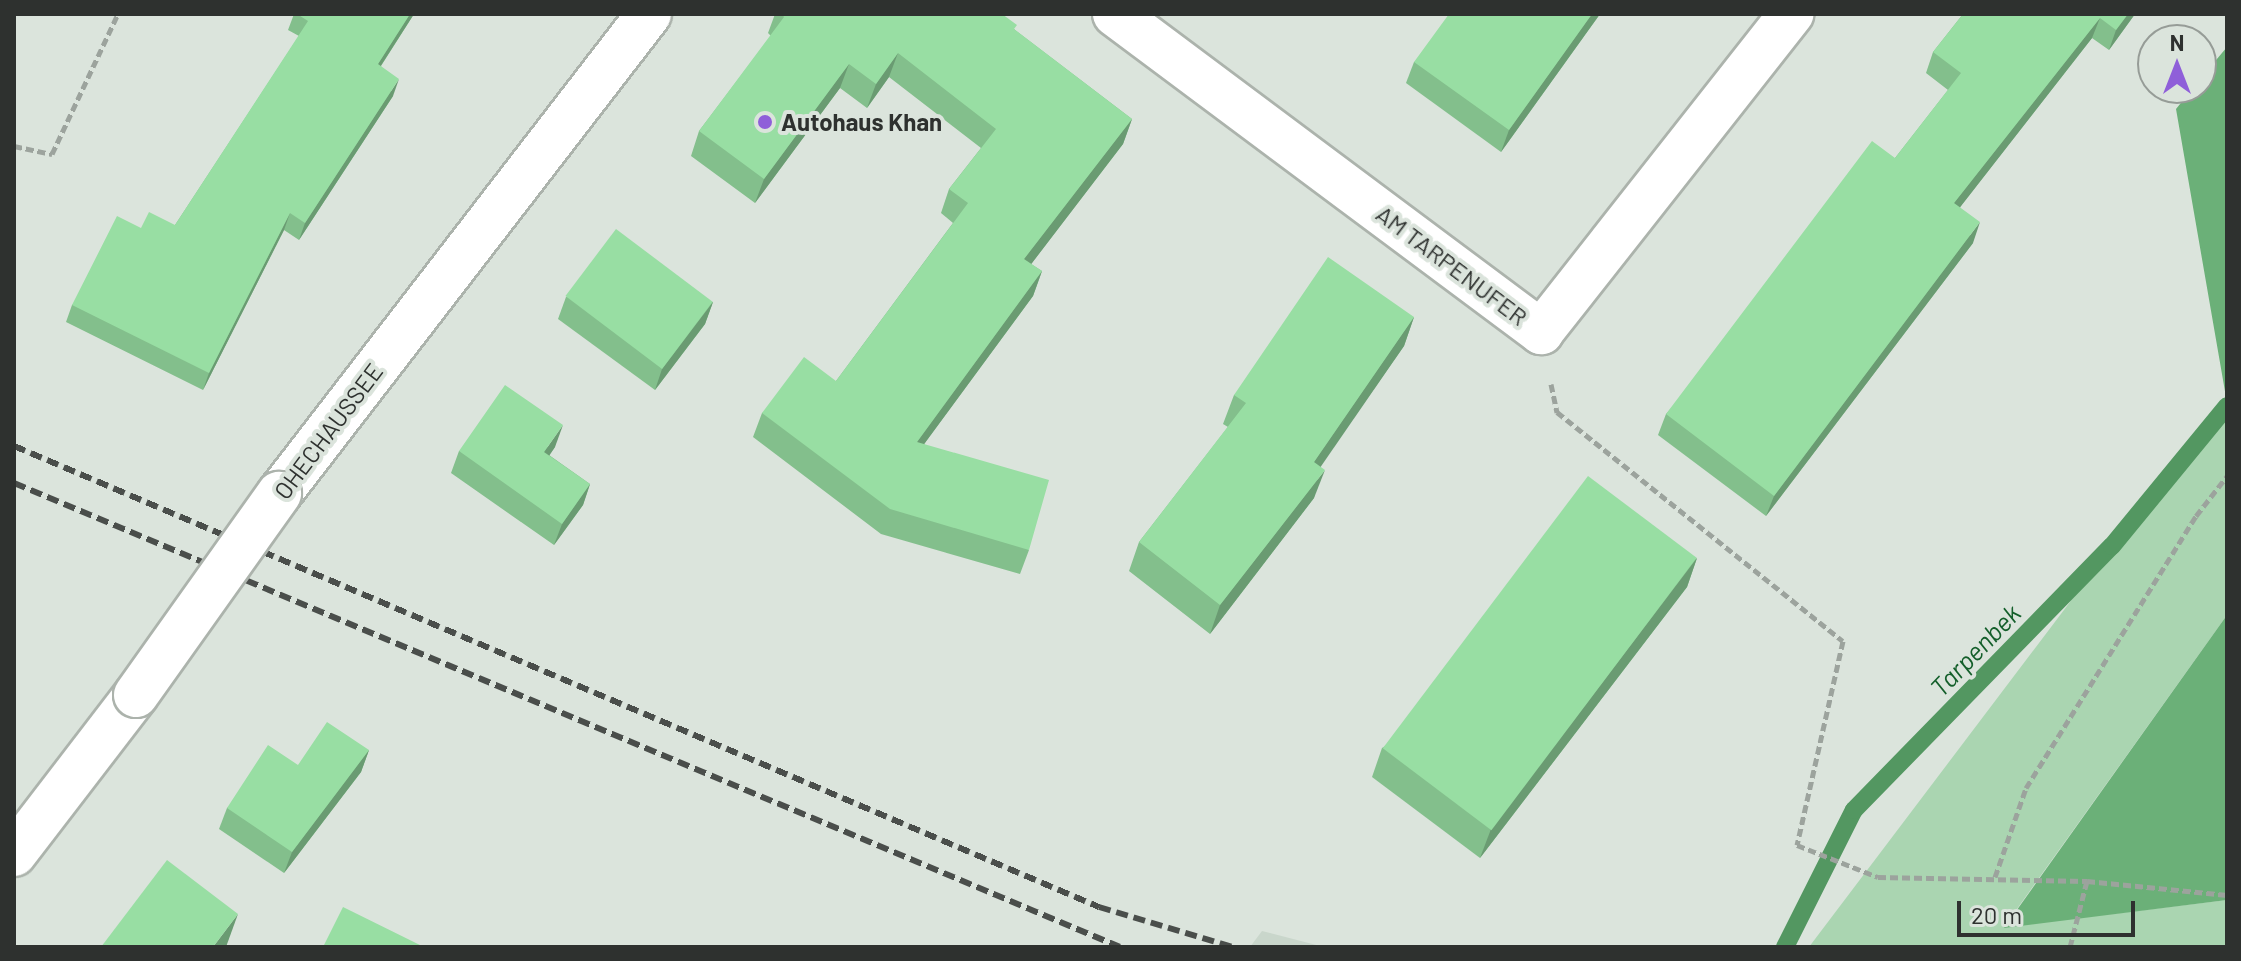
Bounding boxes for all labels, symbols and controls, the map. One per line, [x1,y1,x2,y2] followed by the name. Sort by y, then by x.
[2137,24,2217,104] north arrow
[2170,29,2184,55] text: N
[781,108,942,136] place label: Autohaus Khan
[756,113,774,131] marker: Autohaus Khan
[1371,199,1533,331] street label: AM TARPENUFER
[268,357,388,505] street label: OHECHAUSSEE
[1923,597,2027,703] water label: Tarpenbek
[1961,885,2139,935] scale bar
[1971,900,2022,929] text: 20 m

